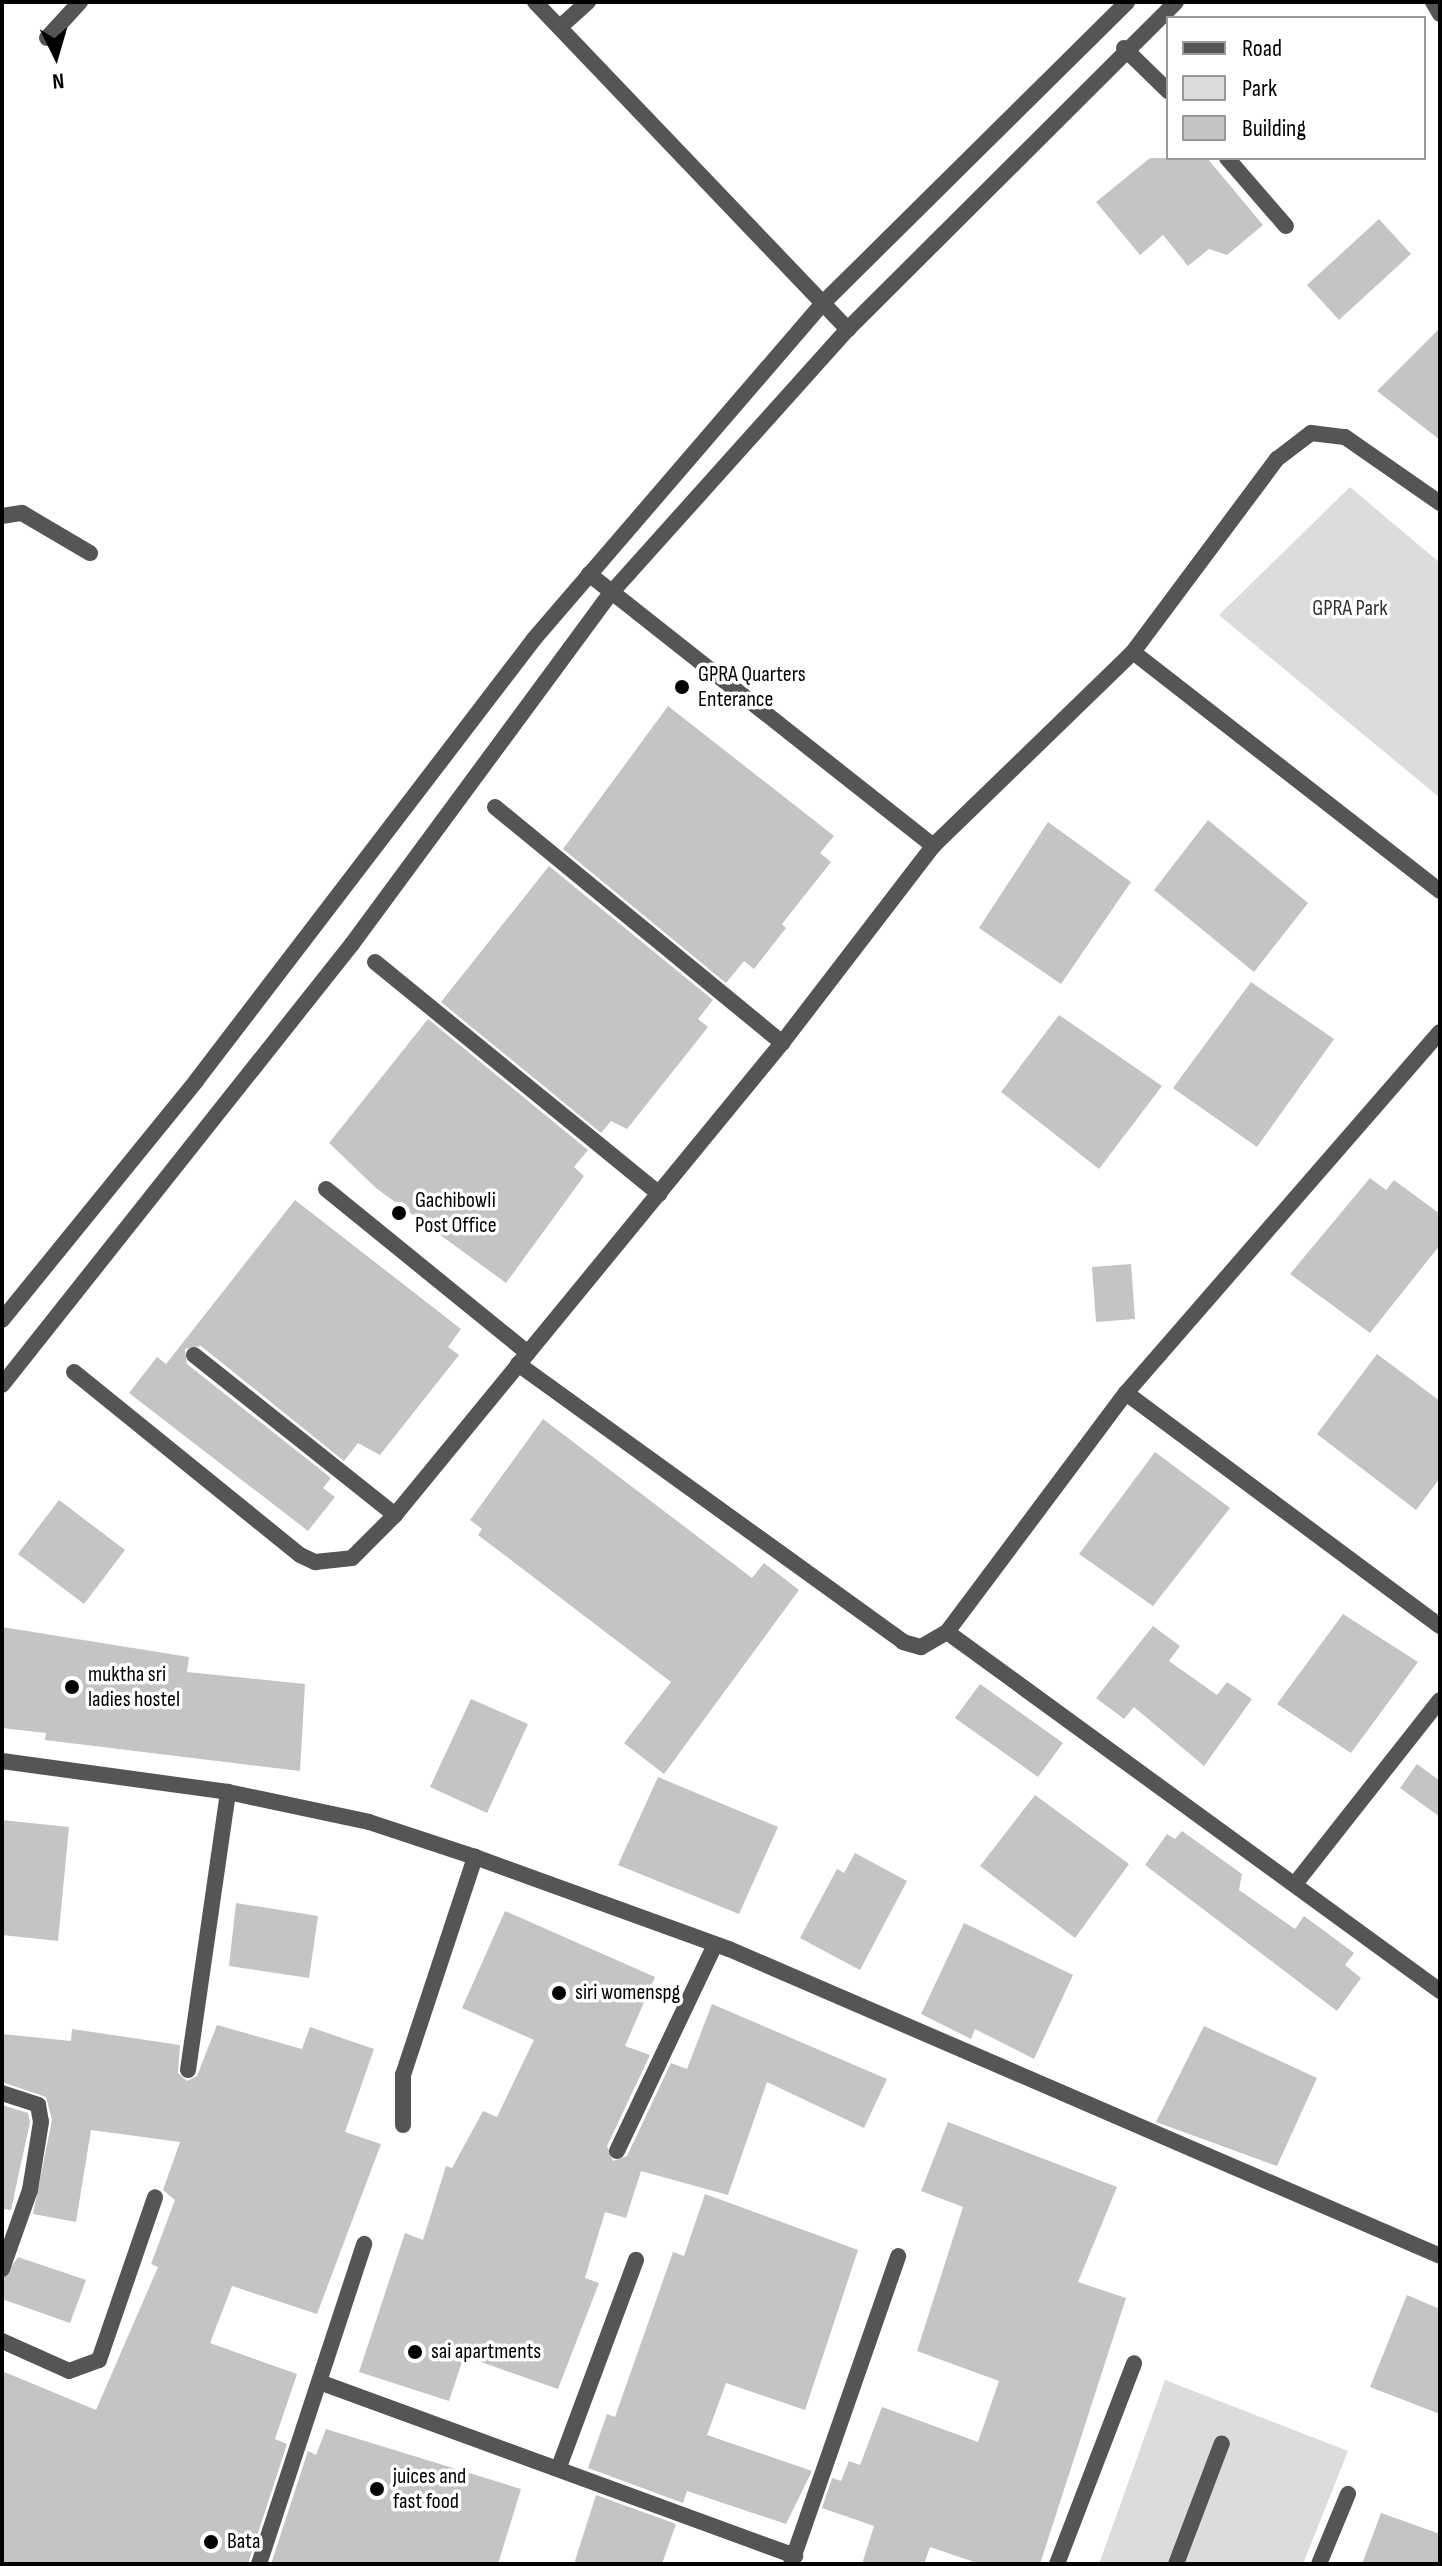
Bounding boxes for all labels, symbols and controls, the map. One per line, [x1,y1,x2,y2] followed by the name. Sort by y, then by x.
[16,16,96,96] north arrow
[1166,16,1426,160] legend
[1242,34,1282,63] text: Road
[51,66,65,94] text: N
[1242,74,1277,103] text: Park
[1242,114,1306,143] text: Building
[1312,596,1388,622] park label: GPRA Park
[698,661,806,712] place label: GPRA Quarters Enterance
[673,678,691,696] marker: GPRA Quarters Enterance
[415,1187,497,1238] place label: Gachibowli Post Office
[390,1204,408,1222] marker: Gachibowli Post Office
[88,1661,180,1712] place label: muktha sri ladies hostel
[63,1678,81,1696] marker: muktha sri ladies hostel
[575,1980,680,2006] place label: siri womenspg
[550,1984,568,2002] marker: siri womenspg
[431,2339,541,2365] place label: sai apartments
[406,2343,424,2361] marker: sai apartments
[393,2463,466,2514] place label: juices and fast food
[368,2480,386,2498] marker: juices and fast food
[227,2529,260,2555] place label: Bata
[202,2533,220,2551] marker: Bata

